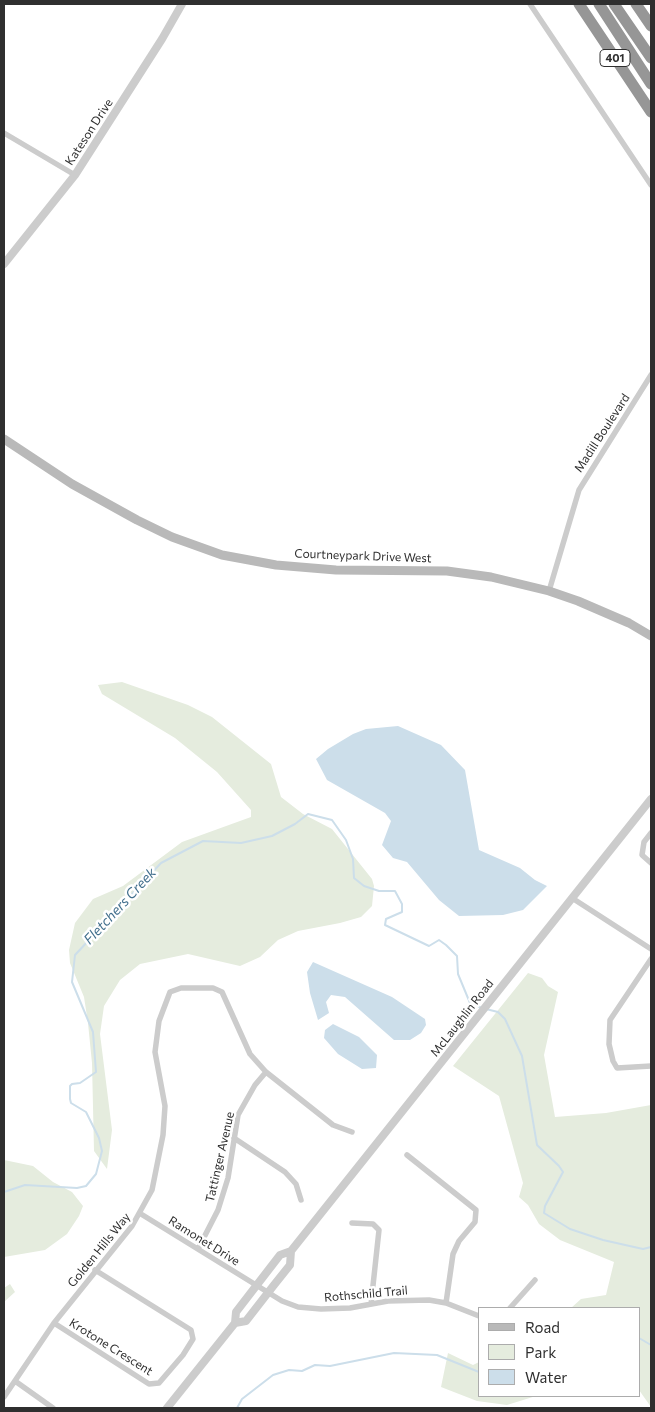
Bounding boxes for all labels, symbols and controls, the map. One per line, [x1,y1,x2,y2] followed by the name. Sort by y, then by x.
[600,49,630,66] road number: 401
[62,96,116,168] street label: Kateson Drive
[571,391,633,475] street label: Madill Boulevard
[294,546,432,566] street label: Courtneypark Drive West
[80,864,160,948] water label: Fletchers Creek
[427,977,497,1059] street label: McLaughlin Road
[203,1110,237,1204] street label: Tattinger Avenue
[65,1210,133,1290] street label: Golden Hills Way
[166,1213,242,1269] street label: Ramonet Drive
[324,1283,408,1305] street label: Rothschild Trail
[478,1307,640,1397] legend
[67,1315,155,1379] street label: Krotone Crescent
[525,1318,560,1336] text: Road
[525,1343,556,1361] text: Park
[525,1368,567,1386] text: Water

